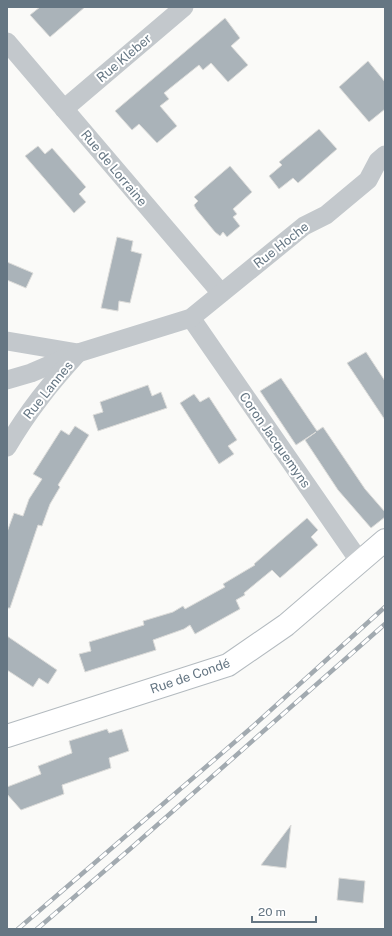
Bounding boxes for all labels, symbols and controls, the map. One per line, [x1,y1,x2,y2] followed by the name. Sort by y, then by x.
[94,31,154,85] street label: Rue Kleber
[78,127,150,209] street label: Rue de Lorraine
[250,219,312,271] street label: Rue Hoche
[20,358,76,422] street label: Rue Lannes
[236,389,314,491] street label: Coron Jacquemyns
[148,655,232,697] street label: Rue de Condé
[252,898,316,924] scale bar
[258,905,286,919] text: 20 m

